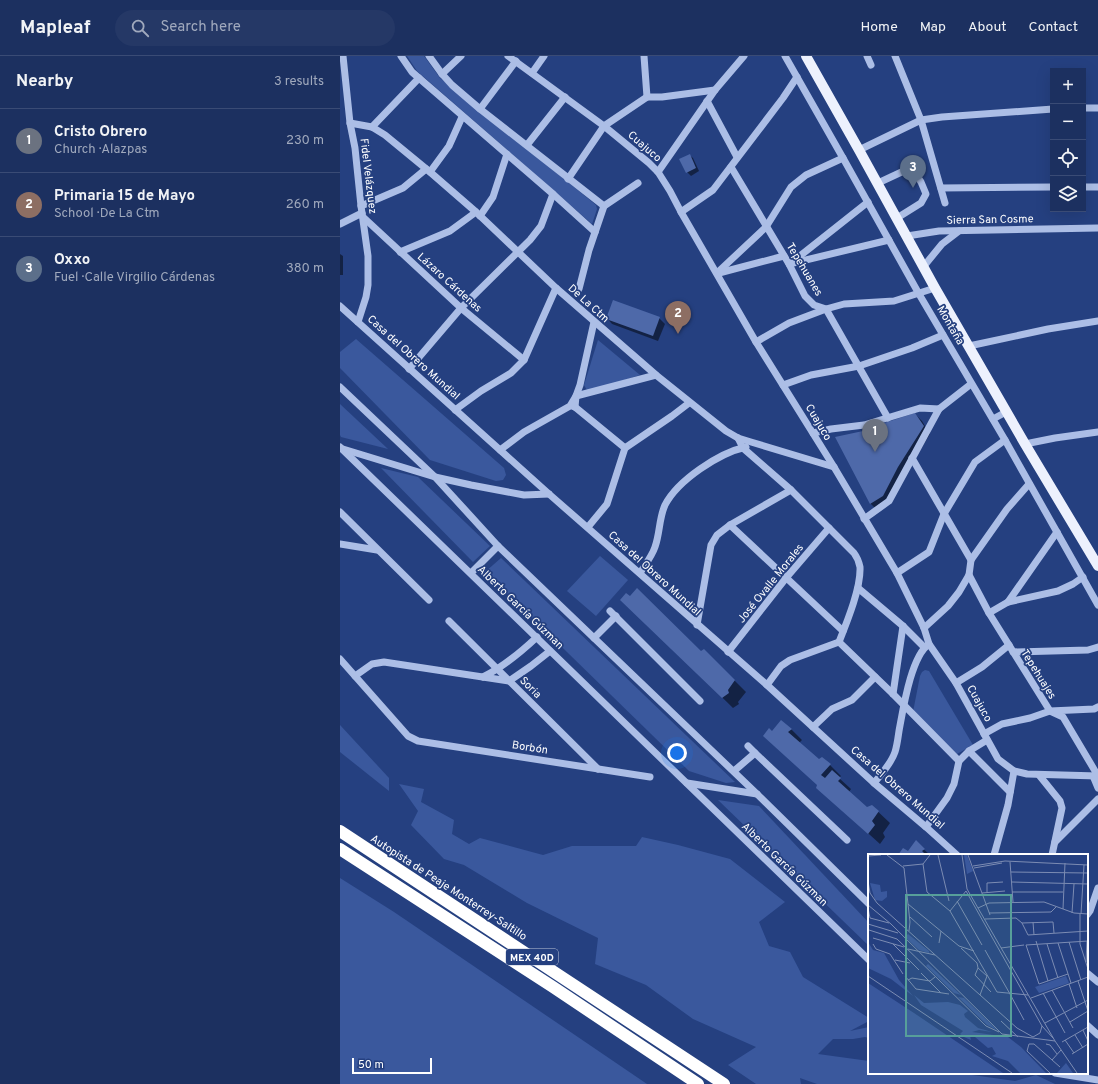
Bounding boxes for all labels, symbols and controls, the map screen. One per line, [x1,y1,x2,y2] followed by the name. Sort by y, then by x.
[115,10,395,46] search box
[20,16,91,40] text: Mapleaf
[129,17,151,39] icon: search
[161,18,241,37] text: Search here
[861,19,898,36] text: Home
[920,19,946,36] text: Map
[968,19,1007,36] text: About
[1029,19,1078,36] text: Contact
[1050,68,1086,212] map controls
[1050,68,1086,104] button: +
[16,71,73,93] text: Nearby
[274,74,324,90] text: 3 results
[1050,104,1086,140] button: −
[54,123,147,142] text: Cristo Obrero
[625,128,664,165] street label: Cuajuco
[26,133,32,149] text: 1
[286,133,324,149] text: 230 m
[356,138,380,215] street label: Fidel Velázquez
[1050,140,1086,176] button: locate
[54,142,147,158] text: Church · Alazpas
[900,155,926,188] pin: 3
[1050,176,1086,212] button: layers
[54,187,195,206] text: Primaria 15 de Mayo
[25,197,33,213] text: 2
[286,197,324,213] text: 260 m
[54,206,160,222] text: School · De La Ctm
[946,212,1034,228] street label: Sierra San Cosme
[783,240,825,299] street label: Tepehuanes
[414,250,485,316] street label: Lázaro Cárdenas
[54,251,90,270] text: Oxxo
[25,261,33,277] text: 3
[286,261,324,277] text: 380 m
[54,270,215,286] text: Fuel · Calle Virgilio Cárdenas
[565,282,612,326] street label: De La Ctm
[665,301,691,334] pin: 2
[933,303,967,348] street label: Montaña
[364,312,463,403] street label: Casa del Obrero Mundial
[802,402,834,443] street label: Cuajuco
[862,419,888,452] pin: 1
[605,528,704,619] street label: Casa del Obrero Mundial
[735,541,807,626] street label: José Ovalle Morales
[474,563,567,653] street label: Alberto García Gúzman
[1017,647,1059,702] street label: Tepehuajes
[516,674,544,702] street label: Soria
[963,683,995,724] street label: Cuajuco
[511,738,549,758] street label: Borbón
[667,743,687,763] your location
[847,743,947,832] street label: Casa del Obrero Mundial
[738,820,831,910] street label: Alberto García Gúzman
[367,832,529,944] street label: Autopista de Peaje Monterrey-Saltillo
[868,854,1088,1074] inset map
[506,949,558,965] road number: MEX 40D
[352,1056,432,1075] scale bar
[358,1058,384,1072] text: 50 m

